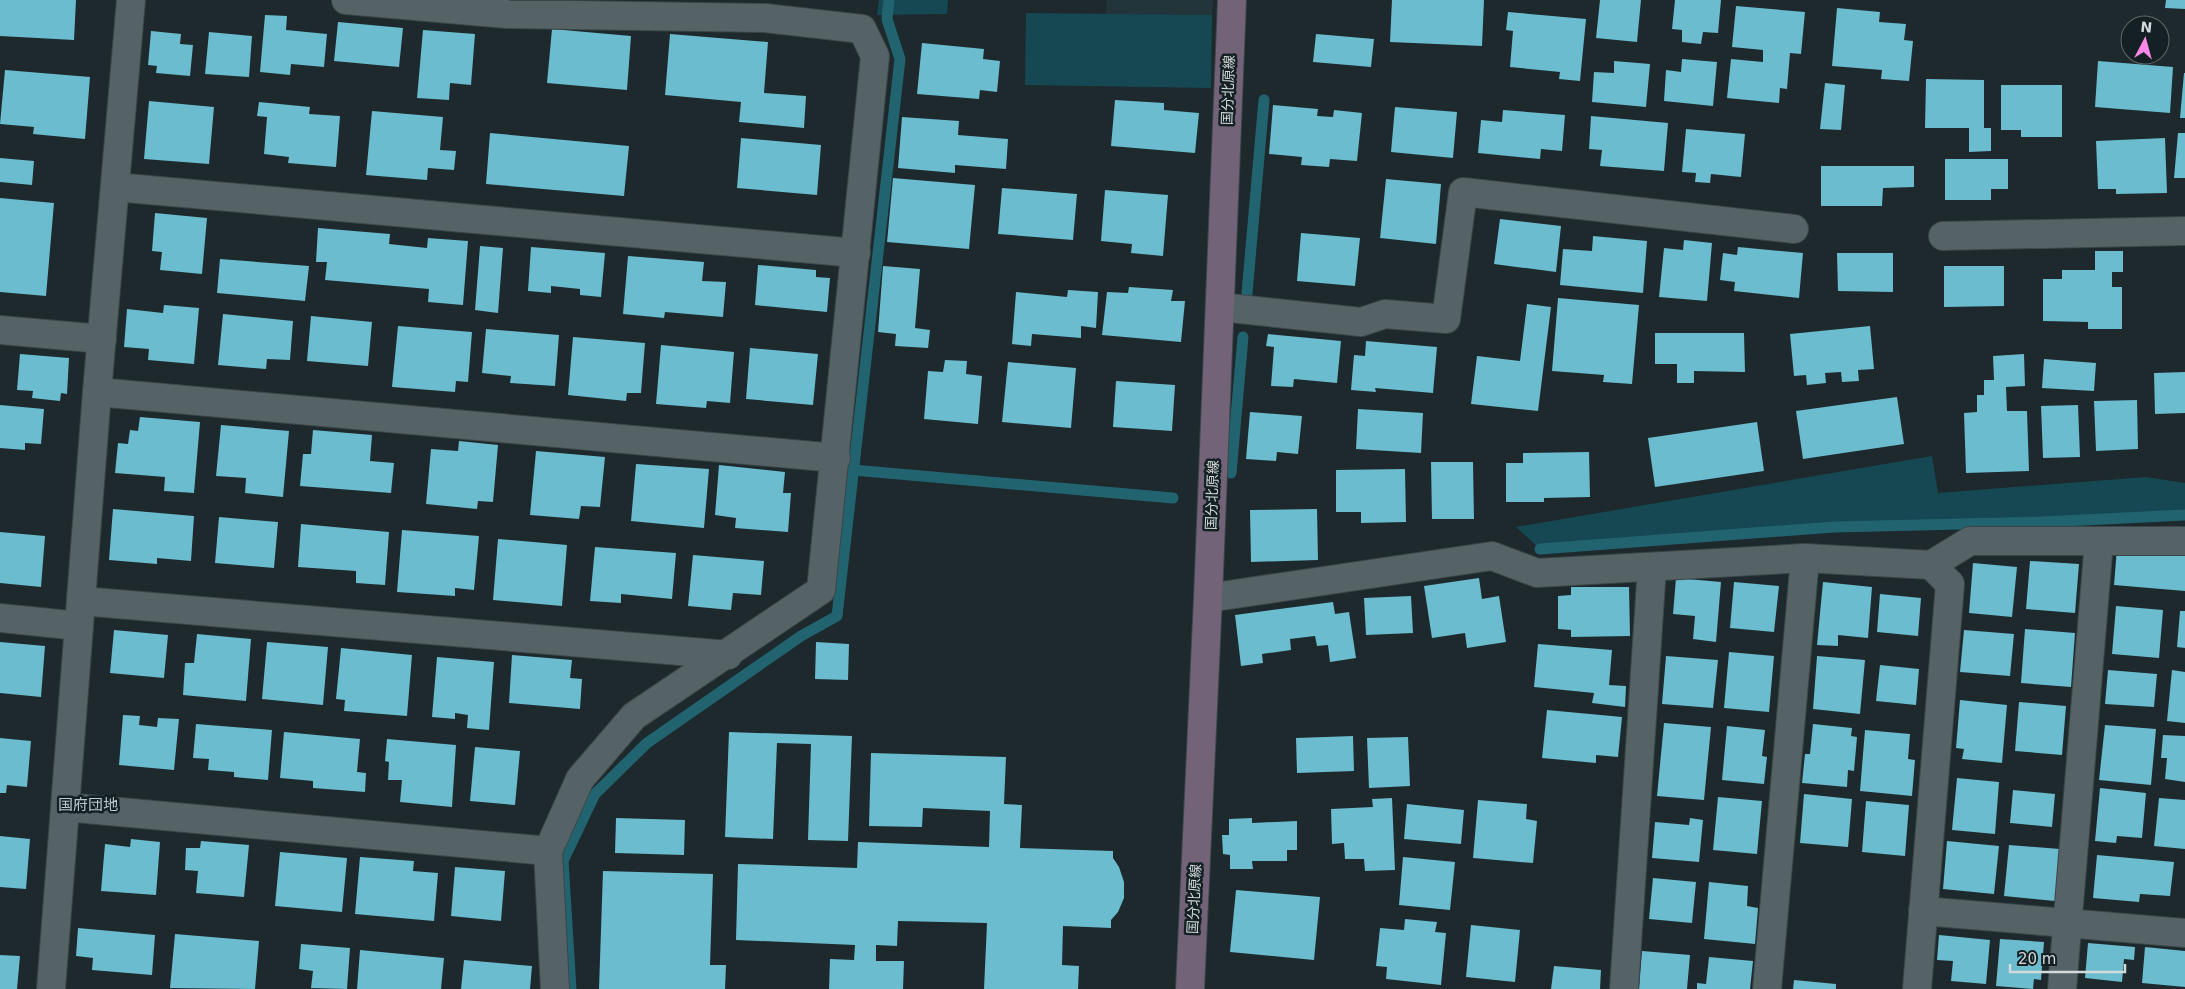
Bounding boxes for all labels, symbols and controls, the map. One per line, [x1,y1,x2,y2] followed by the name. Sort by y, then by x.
[2120,15,2170,65] north arrow
[2140,19,2153,36] text: N
[1219,55,1237,125] street label: 国分北原線
[1203,460,1221,530] street label: 国分北原線
[58,796,118,814] district label: 国府団地
[1184,864,1204,934] street label: 国分北原線
[2010,942,2125,974] scale bar
[2018,950,2056,968] text: 20 m

